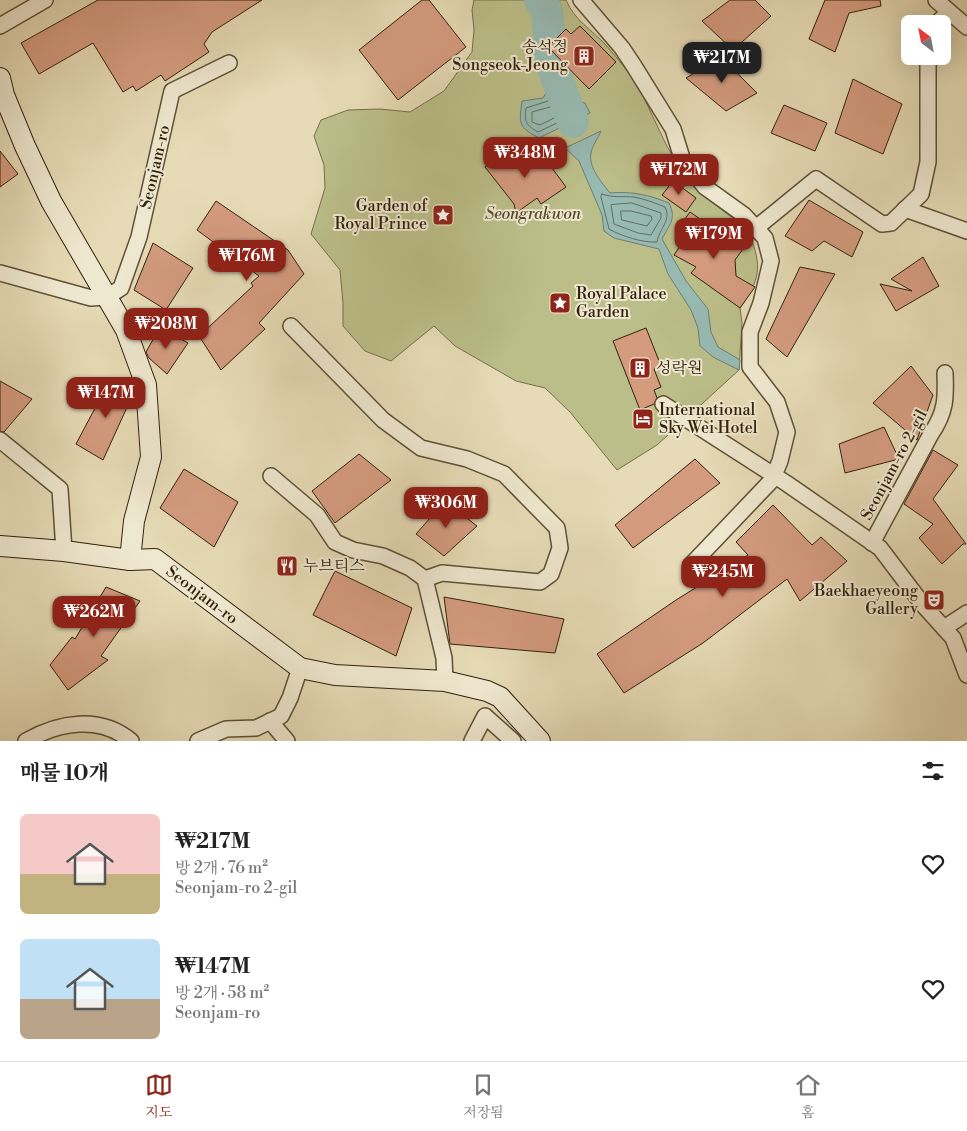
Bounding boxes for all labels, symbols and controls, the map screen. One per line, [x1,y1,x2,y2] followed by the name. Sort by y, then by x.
[901,15,951,65] north arrow
[901,15,951,65] map controls
[452,37,569,75] place label: 송석정 Songseok-Jeong
[687,42,757,84] pin: ₩217M
[572,44,596,68] building icon: 송석정 Songseok-Jeong
[693,48,751,68] text: ₩217M
[136,123,174,211] street label: Seonjam-ro
[490,136,560,179] pin: ₩348M
[494,143,556,163] text: ₩348M
[644,154,714,196] pin: ₩172M
[651,160,707,180] text: ₩172M
[334,196,428,234] place label: Garden of Royal Prince
[431,203,455,227] place icon: Garden of Royal Prince
[485,204,582,224] park label: Seongrakwon
[679,218,749,260] pin: ₩179M
[686,224,742,244] text: ₩179M
[212,240,282,282] pin: ₩176M
[219,246,275,266] text: ₩176M
[576,284,667,322] place label: Royal Palace Garden
[548,291,572,315] place icon: Royal Palace Garden
[131,308,201,350] pin: ₩208M
[135,314,197,334] text: ₩208M
[628,356,652,380] building icon: 성락원
[656,358,702,378] place label: 성락원
[71,376,141,419] pin: ₩147M
[77,383,135,403] text: ₩147M
[659,400,758,438] place label: International Sky Wei Hotel
[856,406,932,524] street label: Seonjam-ro 2-gil
[631,407,655,431] hotel icon: International Sky Wei Hotel
[411,486,481,529] pin: ₩306M
[415,493,477,513] text: ₩306M
[275,554,299,578] restaurant icon: 누브티스
[303,556,365,576] place label: 누브티스
[688,556,758,598] pin: ₩245M
[162,561,242,629] street label: Seonjam-ro
[692,562,754,582] text: ₩245M
[813,581,919,619] place label: Baekhaeyeong Gallery
[922,588,946,612] theatre icon: Baekhaeyeong Gallery
[59,596,129,638] pin: ₩262M
[64,602,124,622] text: ₩262M
[919,757,947,785] icon: filters
[20,761,109,787] text: 매물 10개
[175,829,250,855] text: ₩217M
[60,834,120,894] icon: home
[919,850,947,878] icon: heart
[175,858,268,878] text: 방 2개 · 76 m²
[175,878,297,898] text: Seonjam-ro 2-gil
[175,954,250,980] text: ₩147M
[60,959,120,1019] icon: home
[919,975,947,1003] icon: heart
[175,983,269,1003] text: 방 2개 · 58 m²
[175,1003,260,1023] text: Seonjam-ro
[145,1071,173,1122] tab: 지도
[463,1071,504,1122] tab: 저장됨
[794,1071,822,1122] tab: 홈

